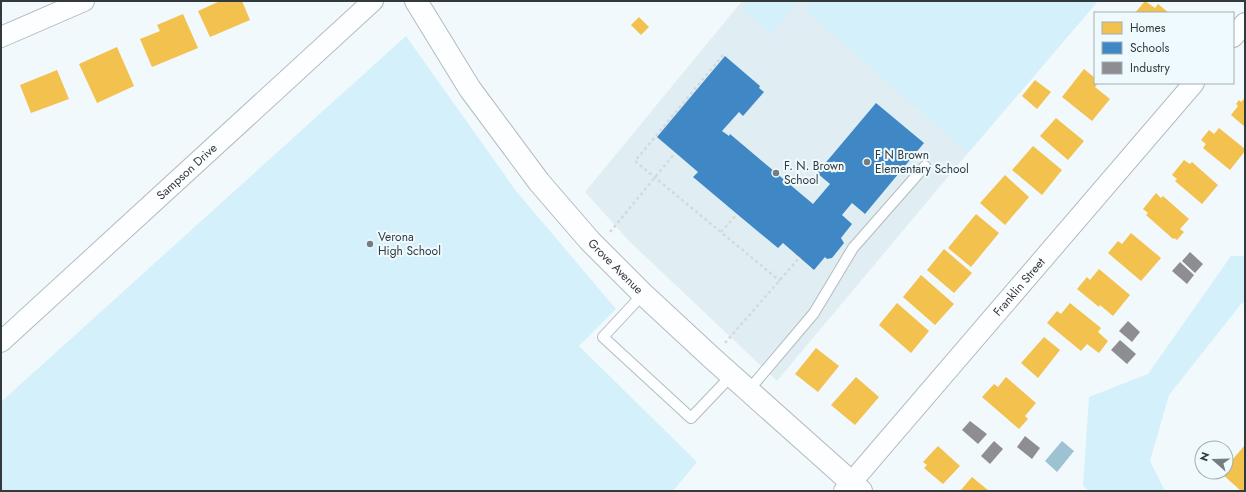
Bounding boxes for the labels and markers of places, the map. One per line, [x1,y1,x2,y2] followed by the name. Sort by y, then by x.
[875,146,969,178] place label: F N Brown Elementary School
[784,157,844,189] place label: F. N. Brown School
[862,157,872,167] marker: F N Brown Elementary School
[771,168,781,178] marker: F. N. Brown School
[378,228,441,260] place label: Verona High School
[365,239,375,249] marker: Verona High School

